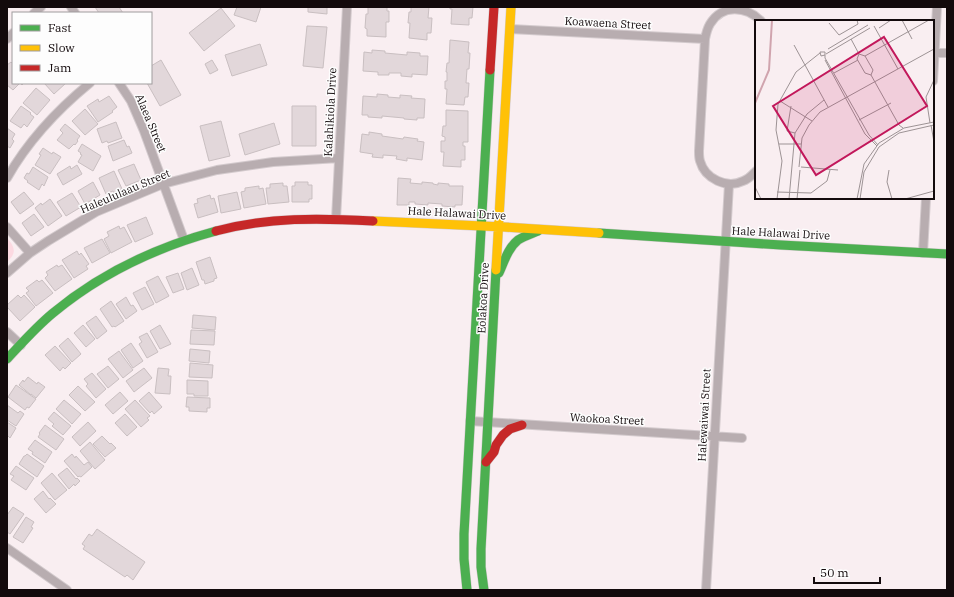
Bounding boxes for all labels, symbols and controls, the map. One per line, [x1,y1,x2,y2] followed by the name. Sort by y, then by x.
[12,12,152,84] legend
[564,14,652,32] street label: Koawaena Street
[48,20,72,35] text: Fast
[755,20,934,199] inset map
[48,40,75,55] text: Slow
[48,60,72,75] text: Jam
[321,67,339,157] street label: Kalahikiola Drive
[132,92,170,154] street label: Alaea Street
[78,166,172,216] street label: Haleululaau Street
[407,203,507,223] street label: Hale Halawai Drive
[731,223,831,243] street label: Hale Halawai Drive
[474,262,492,334] street label: Eolakoa Drive
[695,368,713,462] street label: Halewaiwai Street
[570,410,645,428] street label: Waokoa Street
[814,559,880,585] scale bar
[820,565,849,580] text: 50 m

